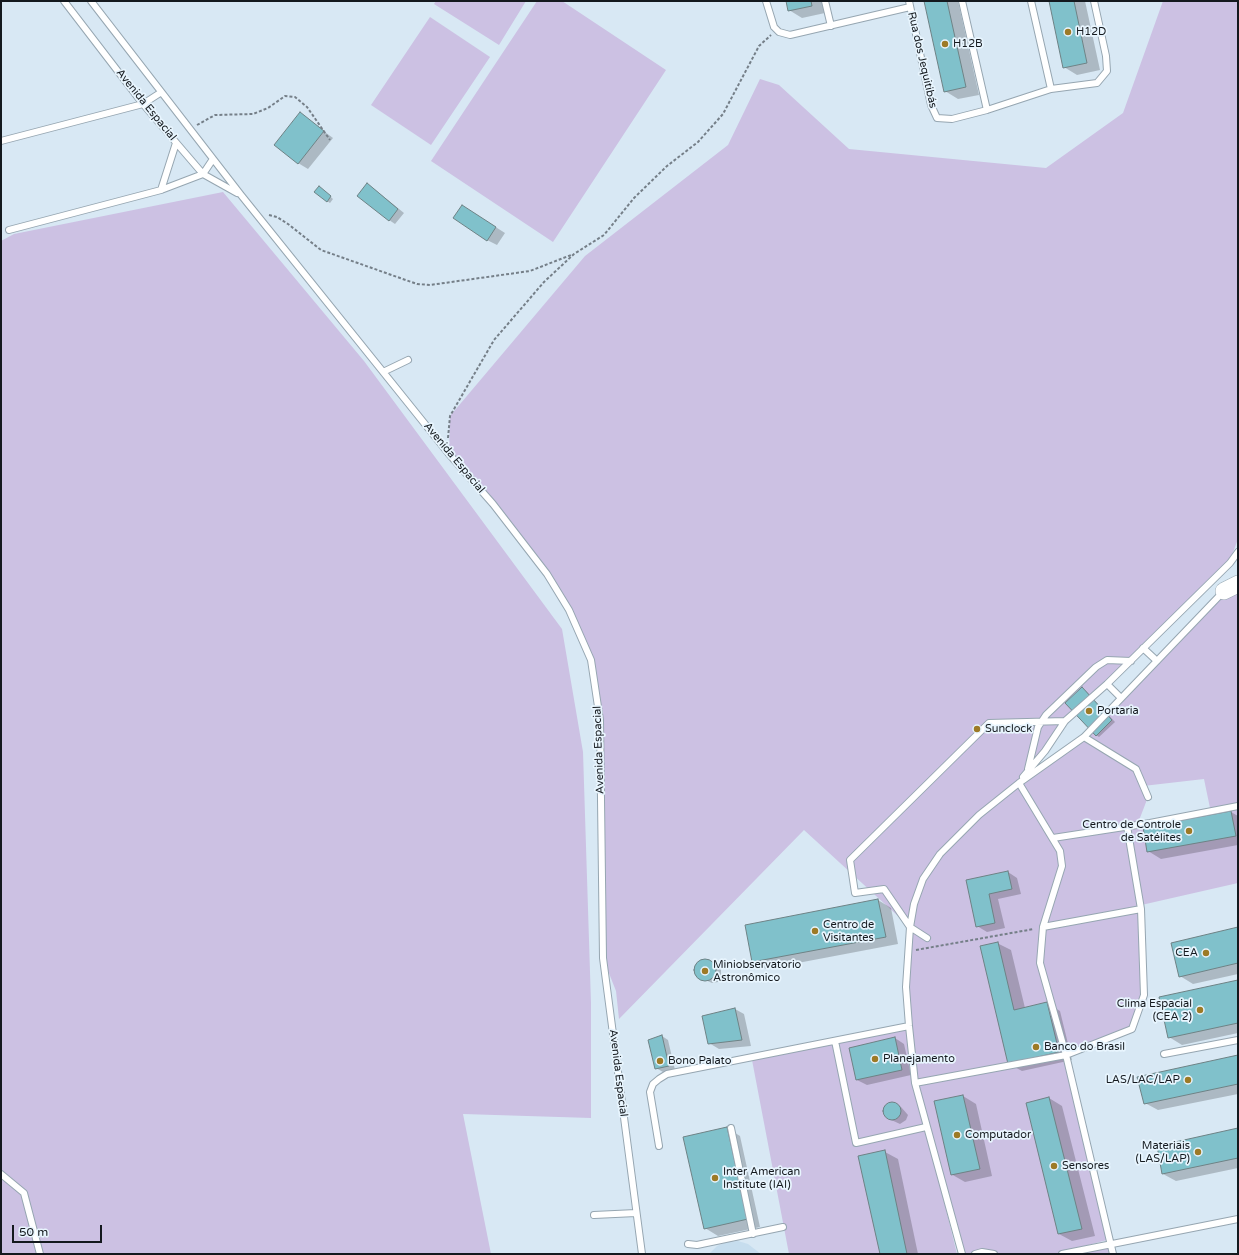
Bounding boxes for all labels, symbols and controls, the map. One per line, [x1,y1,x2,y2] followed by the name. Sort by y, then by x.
[904,11,940,109] street label: Rua dos Jequitibás
[1076,25,1106,39] place label: H12D
[1063,27,1073,37] marker: H12D
[953,37,983,51] place label: H12B
[940,39,950,49] marker: H12B
[113,67,179,143] street label: Avenida Espacial
[421,420,487,496] street label: Avenida Espacial
[1097,704,1139,718] place label: Portaria
[591,706,607,794] street label: Avenida Espacial
[1084,706,1094,716] marker: Portaria
[985,722,1032,736] place label: Sunclock
[972,724,982,734] marker: Sunclock
[1082,818,1181,844] place label: Centro de Controle de Satélites
[1184,826,1194,836] marker: Centro de Controle de Satélites
[823,918,874,944] place label: Centro de Visitantes
[810,926,820,936] marker: Centro de Visitantes
[1175,946,1198,960] place label: CEA
[1201,948,1211,958] marker: CEA
[713,958,801,984] place label: Miniobservatorio Astronômico
[700,966,710,976] marker: Miniobservatorio Astronômico
[1117,997,1192,1023] place label: Clima Espacial (CEA 2)
[1195,1005,1205,1015] marker: Clima Espacial (CEA 2)
[606,1028,630,1118] street label: Avenida Espacial
[1044,1040,1125,1054] place label: Banco do Brasil
[1031,1042,1041,1052] marker: Banco do Brasil
[883,1052,955,1066] place label: Planejamento
[668,1054,731,1068] place label: Bono Palato
[870,1054,880,1064] marker: Planejamento
[655,1056,665,1066] marker: Bono Palato
[1106,1073,1180,1087] place label: LAS/LAC/LAP
[1183,1075,1193,1085] marker: LAS/LAC/LAP
[965,1128,1031,1142] place label: Computador
[952,1130,962,1140] marker: Computador
[1135,1139,1190,1165] place label: Materiais (LAS/LAP)
[1193,1147,1203,1157] marker: Materiais (LAS/LAP)
[1062,1159,1109,1173] place label: Sensores
[1049,1161,1059,1171] marker: Sensores
[723,1165,800,1191] place label: Inter American Institute (IAI)
[710,1173,720,1183] marker: Inter American Institute (IAI)
[14,1217,104,1243] scale bar
[19,1225,48,1239] text: 50 m

